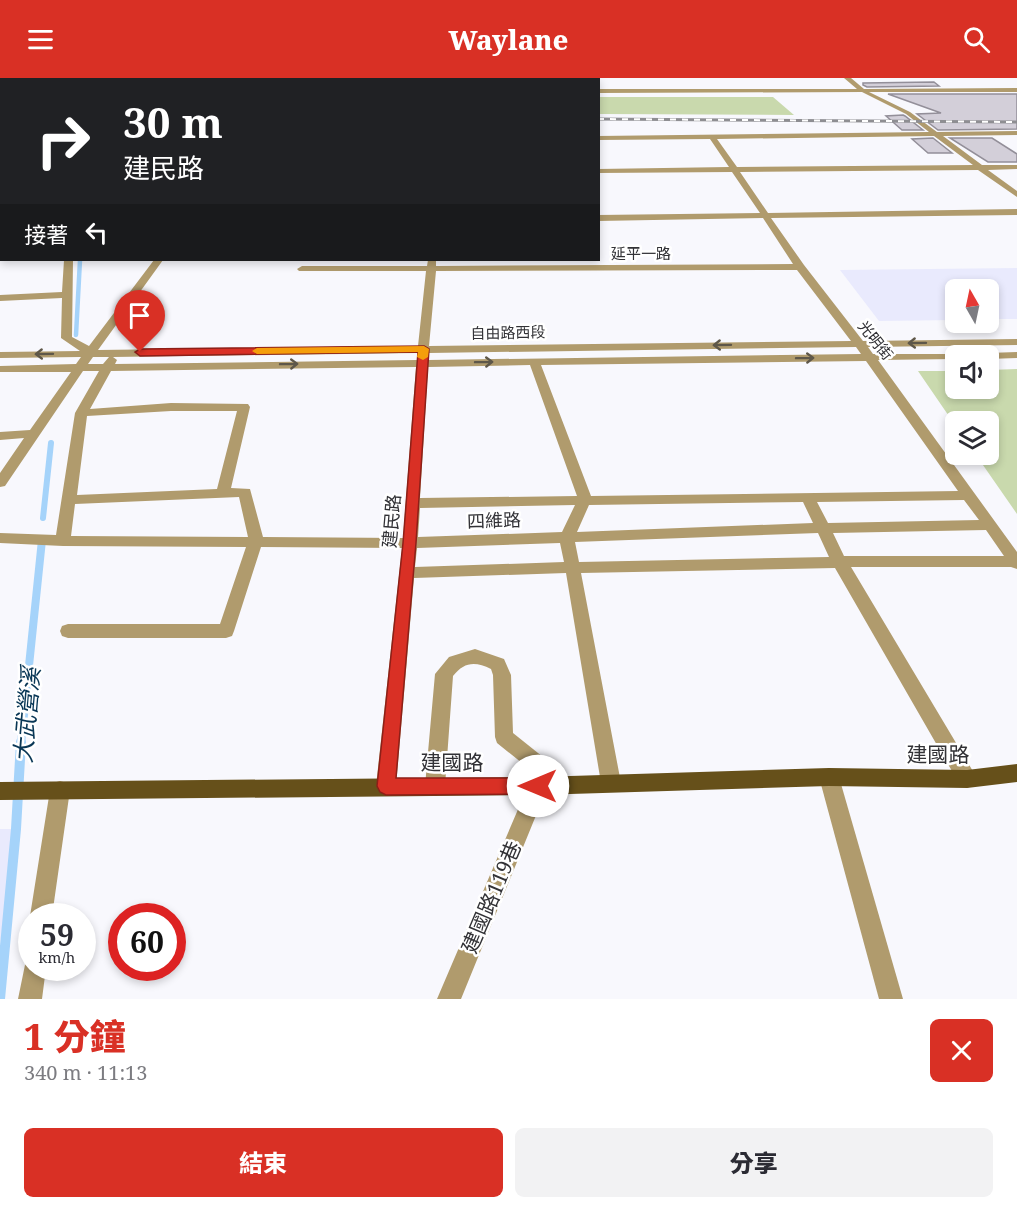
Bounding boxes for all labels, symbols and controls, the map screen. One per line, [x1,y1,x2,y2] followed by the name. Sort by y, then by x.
[449,21,568,58] text: Waylane
[24,23,57,56] icon: menu
[960,23,993,56] icon: search
[123,93,223,150] text: 30 m
[24,102,102,180] icon: right
[123,149,204,186] text: 建民路
[80,216,113,249] icon: left
[24,219,68,249] text: 接著
[611,243,671,263] street label: 延平一路
[945,279,999,333] north arrow
[945,279,999,465] map controls
[114,290,165,352] pin
[123,299,156,332] icon: arrive
[854,316,898,364] street label: 光明街
[470,321,546,343] street label: 自由路西段
[907,337,927,349] one-way arrow
[712,339,732,351] one-way arrow
[945,345,999,399] button: sound
[34,348,54,360] one-way arrow
[795,352,815,364] one-way arrow
[474,356,494,368] one-way arrow
[279,358,299,370] one-way arrow
[945,411,999,465] button: layers
[377,493,405,549] street label: 建民路
[467,507,521,533] street label: 四維路
[5,663,47,764] water label: 大武營溪
[907,740,970,768] street label: 建國路
[421,748,484,776] street label: 建國路
[506,754,570,818] position arrow
[455,837,527,957] street label: 建國路119巷
[108,903,186,981] speed limit sign: 60
[40,914,74,955] text: 59
[39,947,75,967] text: km/h
[24,1012,126,1061] text: 1 分鐘
[930,1019,993,1082] button: close
[24,1059,147,1086] text: 340 m · 11:13
[24,1128,503,1197] button: 結束
[515,1128,993,1197] button: 分享

